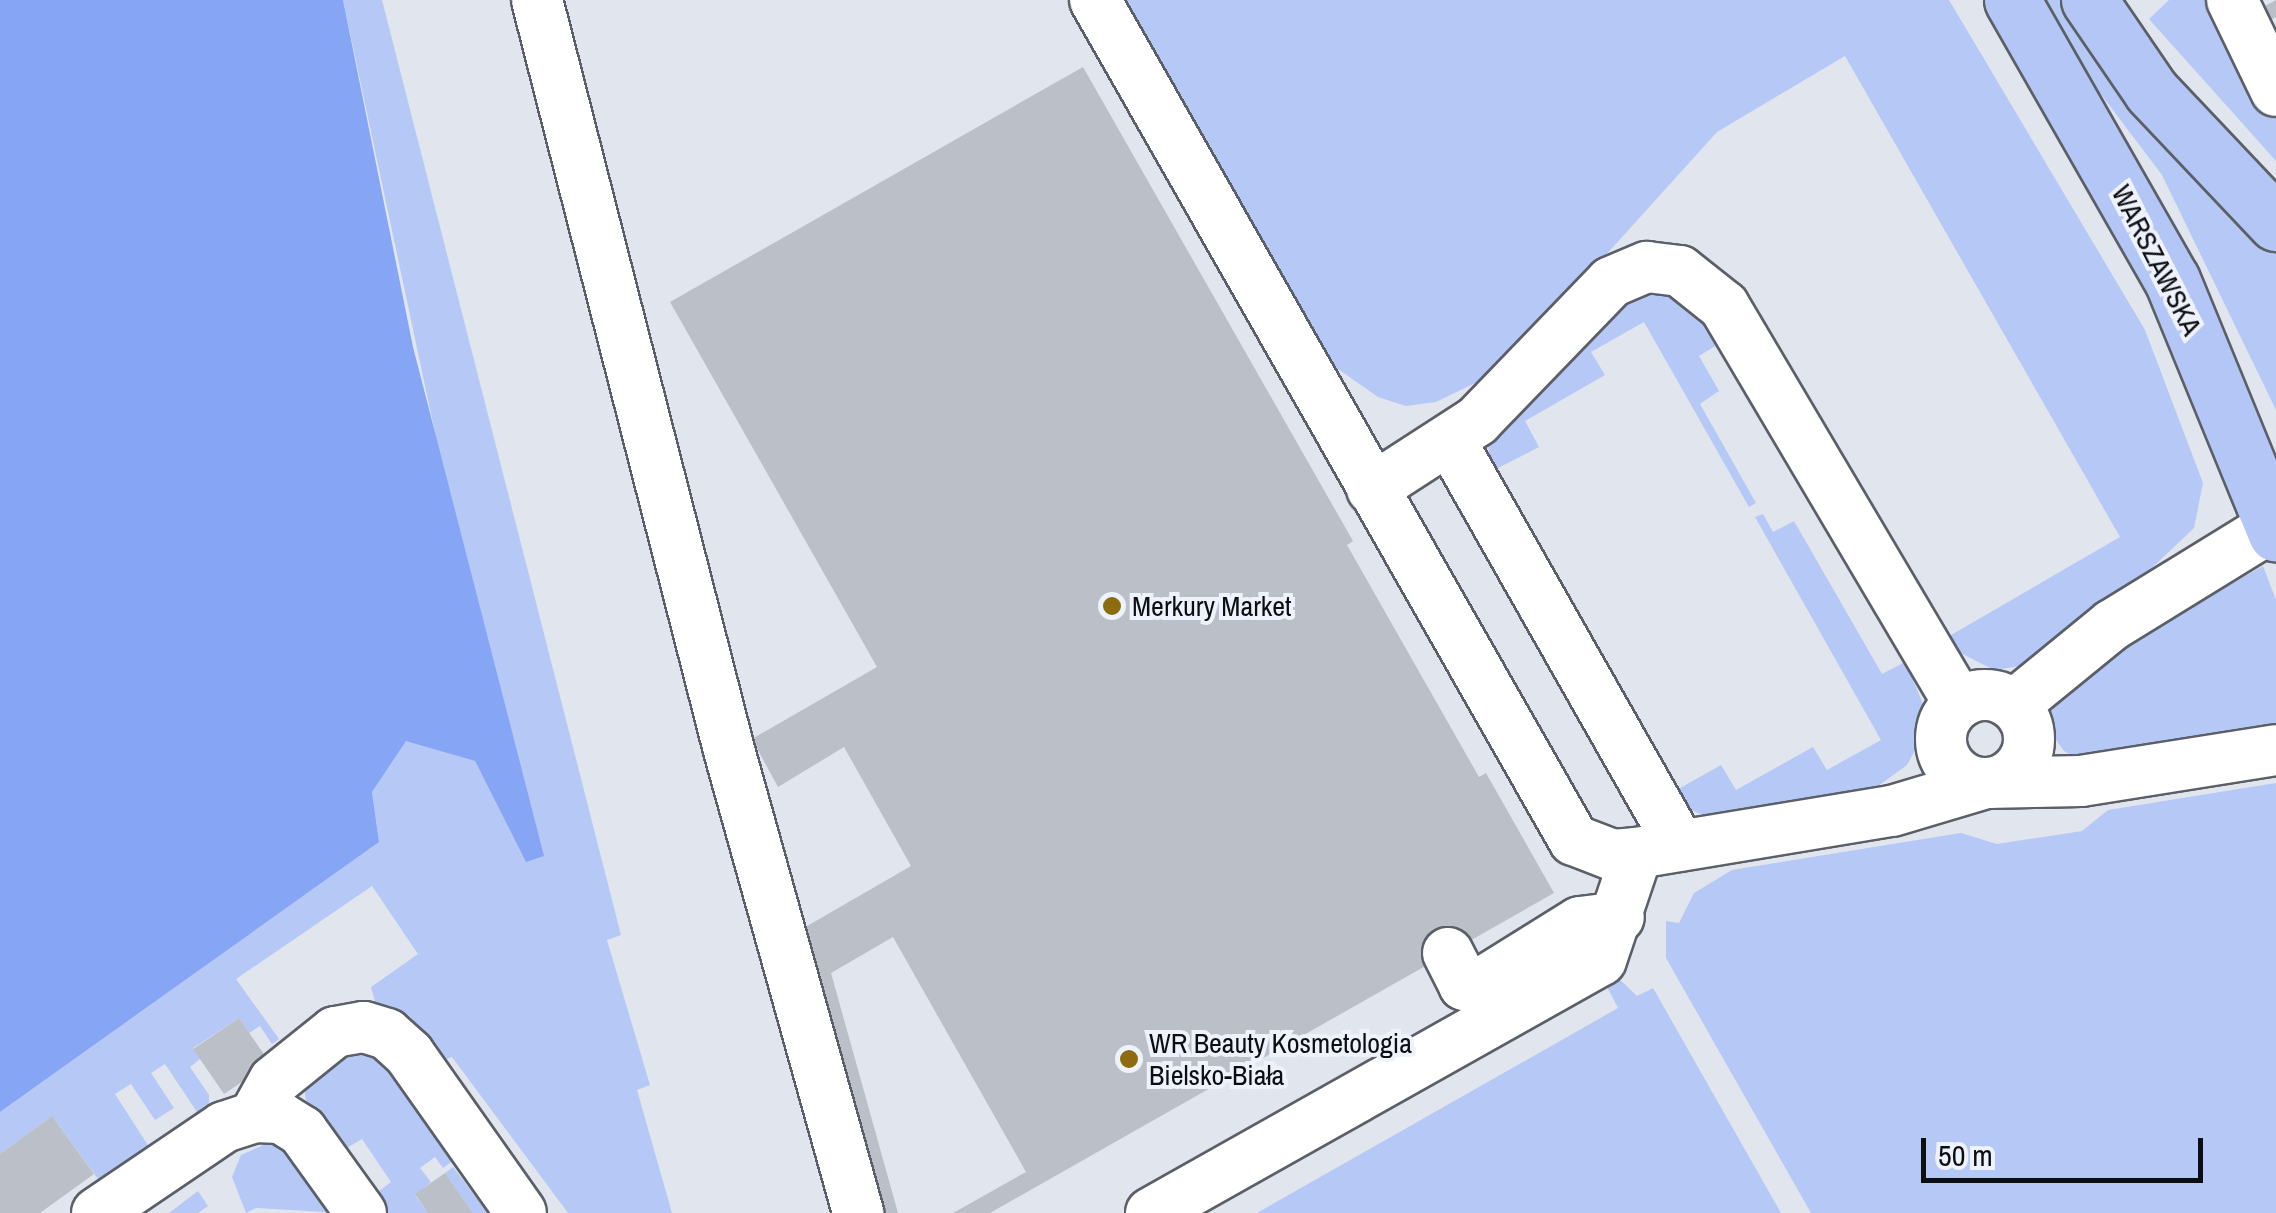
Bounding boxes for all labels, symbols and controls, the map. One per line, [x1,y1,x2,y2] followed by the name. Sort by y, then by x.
[2105,179,2209,341] street label: WARSZAWSKA
[1132,589,1291,623] place label: Merkury Market
[1101,595,1123,617] marker: Merkury Market
[1149,1026,1412,1092] place label: WR Beauty Kosmetologia Bielsko-Biała
[1118,1048,1140,1070] marker: WR Beauty Kosmetologia Bielsko-Biała
[1926,1118,2208,1180] scale bar
[1938,1135,1993,1175] text: 50 m

